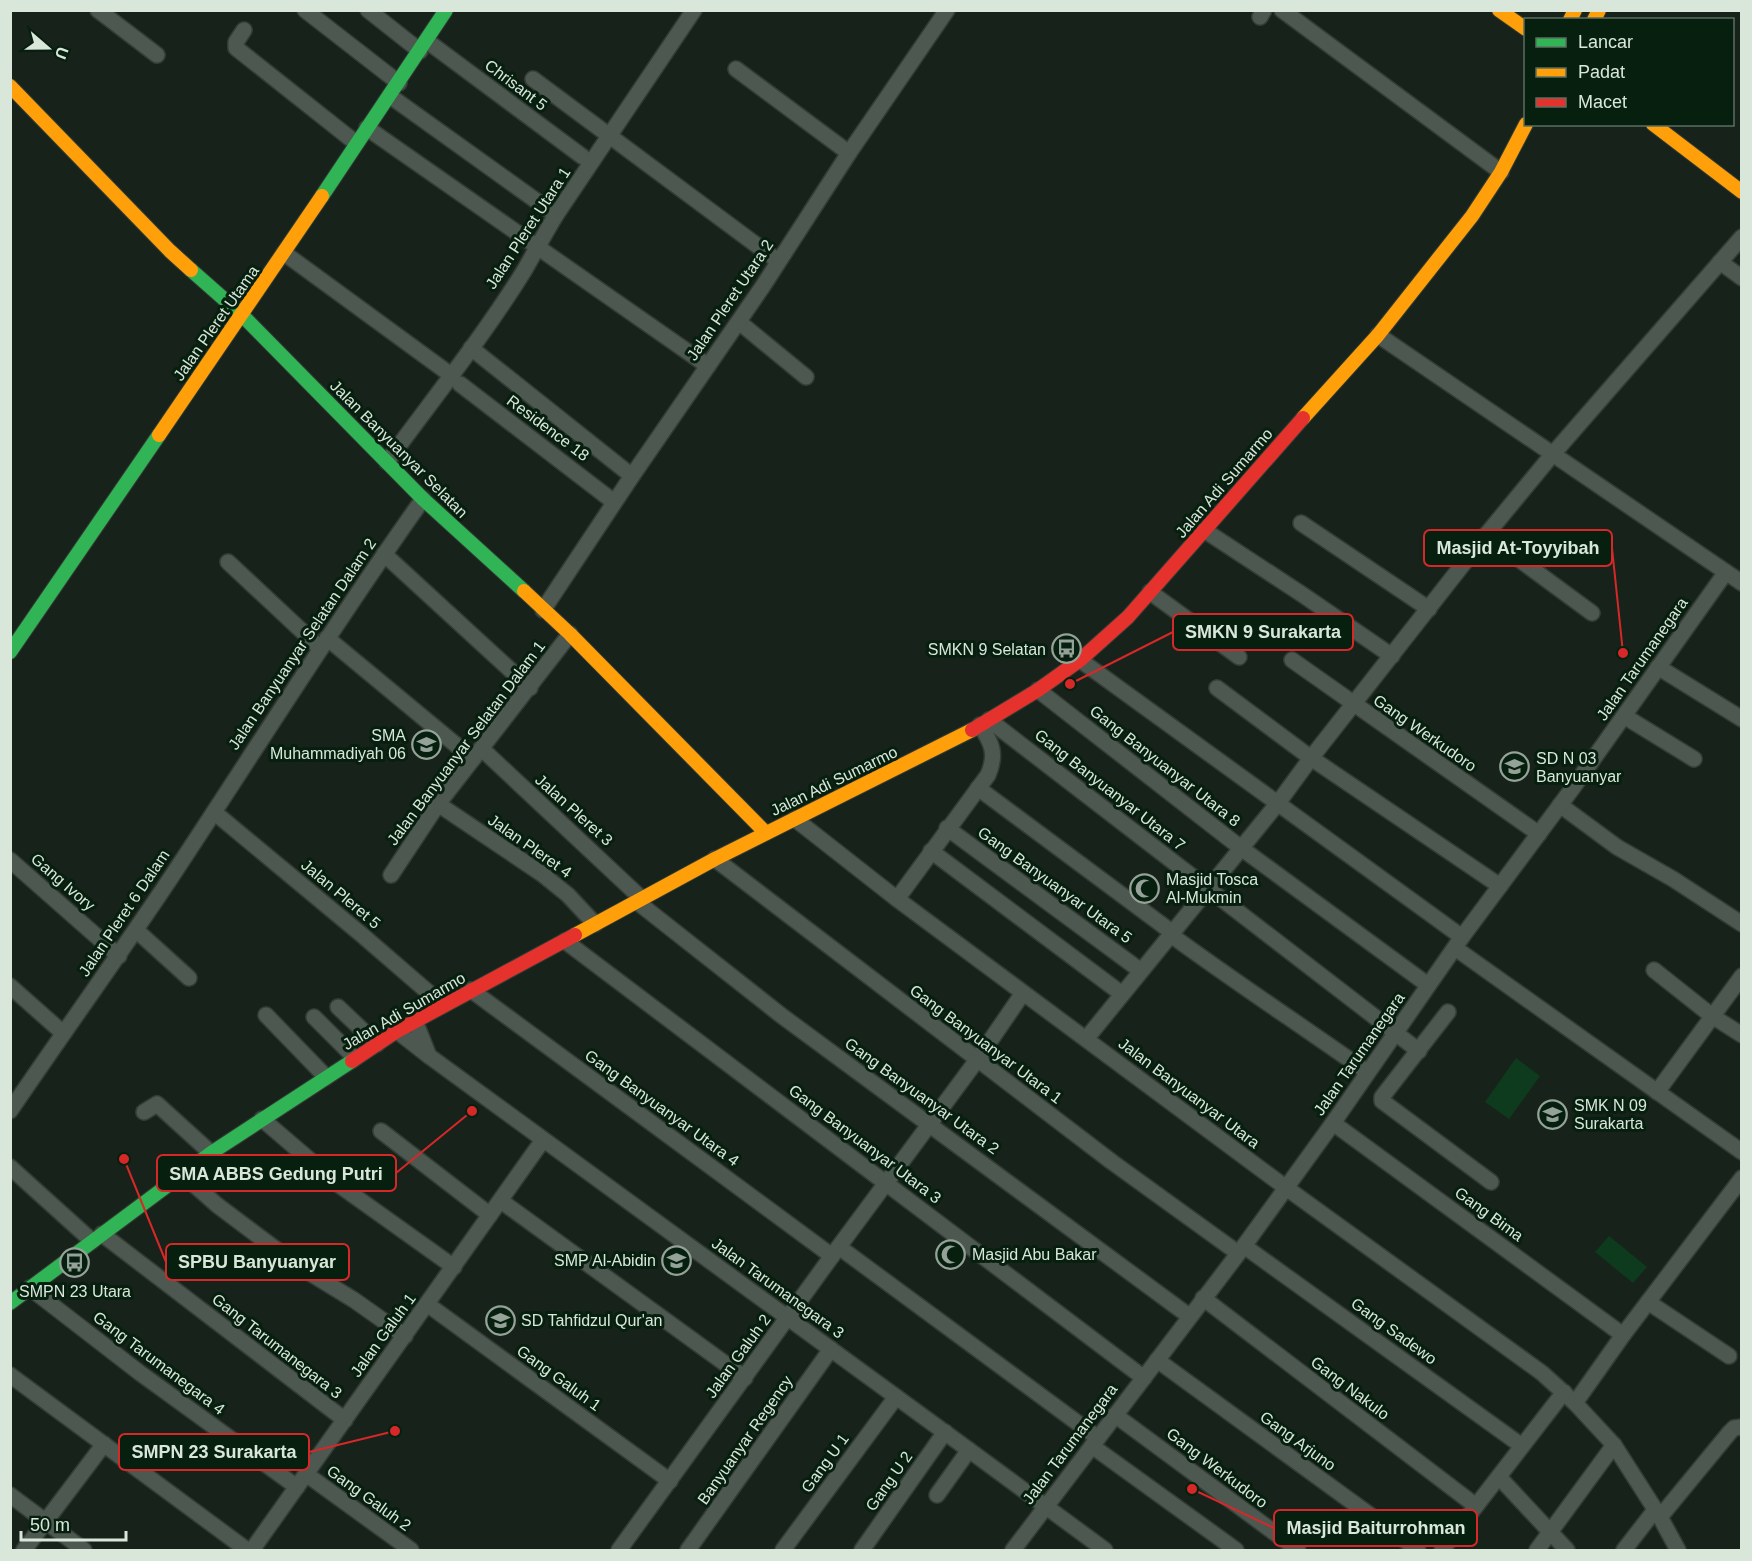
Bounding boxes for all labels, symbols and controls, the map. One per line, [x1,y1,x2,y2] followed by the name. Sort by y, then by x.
[18,18,78,78] north arrow
[1524,18,1734,126] legend
[1578,32,1633,52] text: Lancar
[52,45,72,61] text: U
[482,56,550,114] street label: Chrisant 5
[1578,62,1625,82] text: Padat
[1578,92,1627,112] text: Macet
[482,164,574,292] street label: Jalan Pleret Utara 1
[683,237,777,363] street label: Jalan Pleret Utara 2
[170,262,262,384] street label: Jalan Pleret Utama
[327,377,471,521] street label: Jalan Banyuanyar Selatan
[504,392,592,464] street label: Residence 18
[1172,425,1276,541] street label: Jalan Adi Sumarmo
[1424,530,1612,566] callout: Masjid At-Toyyibah
[225,535,379,753] street label: Jalan Banyuanyar Selatan Dalam 2
[1436,538,1600,558] text: Masjid At-Toyyibah
[1593,594,1691,724] street label: Jalan Tarumanegara
[1173,614,1353,650] callout: SMKN 9 Surakarta
[1185,622,1342,642] text: SMKN 9 Surakarta
[1051,633,1083,665] bus stop icon: SMKN 9 Selatan
[384,638,548,848] street label: Jalan Banyuanyar Selatan Dalam 1
[928,641,1046,658] place label: SMKN 9 Selatan
[1370,691,1480,775] street label: Gang Werkudoro
[1087,702,1244,830] street label: Gang Banyuanyar Utara 8
[1032,726,1189,854] street label: Gang Banyuanyar Utara 7
[270,727,406,762] place label: SMA Muhammadiyah 06
[411,728,443,760] school or university icon: SMA Muhammadiyah 06
[768,743,900,819] street label: Jalan Adi Sumarmo
[1536,750,1622,785] place label: SD N 03 Banyuanyar
[1499,751,1531,783] school or university icon: SD N 03 Banyuanyar
[532,771,616,849] street label: Jalan Pleret 3
[485,811,575,881] street label: Jalan Pleret 4
[975,823,1135,947] street label: Gang Banyuanyar Utara 5
[75,847,173,979] street label: Jalan Pleret 6 Dalam
[28,850,98,914] street label: Gang Ivory
[298,856,384,932] street label: Jalan Pleret 5
[1166,871,1258,906] place label: Masjid Tosca Al-Mukmin
[1129,872,1161,904] mosque icon: Masjid Tosca Al-Mukmin
[340,969,468,1053] street label: Jalan Adi Sumarmo
[907,981,1065,1107] street label: Gang Banyuanyar Utara 1
[1310,989,1408,1119] street label: Jalan Tarumanegara
[842,1034,1002,1158] street label: Gang Banyuanyar Utara 2
[1115,1035,1263,1152] street label: Jalan Banyuanyar Utara
[582,1046,742,1170] street label: Gang Banyuanyar Utara 4
[786,1081,944,1207] street label: Gang Banyuanyar Utara 3
[1574,1097,1647,1132] place label: SMK N 09 Surakarta
[1537,1098,1569,1130] school or university icon: SMK N 09 Surakarta
[157,1155,396,1191] callout: SMA ABBS Gedung Putri
[169,1164,383,1184] text: SMA ABBS Gedung Putri
[1452,1184,1526,1244] street label: Gang Bima
[709,1234,847,1342] street label: Jalan Tarumanegara 3
[935,1238,967,1270] mosque icon: Masjid Abu Bakar
[166,1244,349,1280] callout: SPBU Banyuanyar
[661,1244,693,1276] school or university icon: SMP Al-Abidin
[972,1246,1097,1263] place label: Masjid Abu Bakar
[59,1247,91,1279] bus stop icon: SMPN 23 Utara
[178,1252,336,1272] text: SPBU Banyuanyar
[554,1252,656,1269] place label: SMP Al-Abidin
[19,1283,131,1300] place label: SMPN 23 Utara
[209,1290,345,1402] street label: Gang Tarumanegara 3
[347,1290,419,1380] street label: Jalan Galuh 1
[1348,1294,1440,1368] street label: Gang Sadewo
[484,1304,516,1336] school or university icon: SD Tahfidzul Qur'an
[90,1308,228,1418] street label: Gang Tarumanegara 4
[702,1311,774,1401] street label: Jalan Galuh 2
[521,1312,663,1329] place label: SD Tahfidzul Qur'an
[514,1342,604,1414] street label: Gang Galuh 1
[1308,1353,1392,1423] street label: Gang Nakulo
[694,1372,796,1508] street label: Banyuanyar Regency
[1019,1381,1121,1507] street label: Jalan Tarumanegara
[1257,1408,1339,1474] street label: Gang Arjuno
[1163,1425,1271,1511] street label: Gang Werkudoro
[798,1430,852,1496] street label: Gang U 1
[119,1434,309,1470] callout: SMPN 23 Surakarta
[131,1442,298,1462] text: SMPN 23 Surakarta
[862,1448,916,1514] street label: Gang U 2
[324,1462,414,1534] street label: Gang Galuh 2
[21,1504,126,1542] scale bar
[1274,1510,1477,1546] callout: Masjid Baiturrohman
[30,1515,70,1535] text: 50 m
[1286,1518,1466,1538] text: Masjid Baiturrohman

